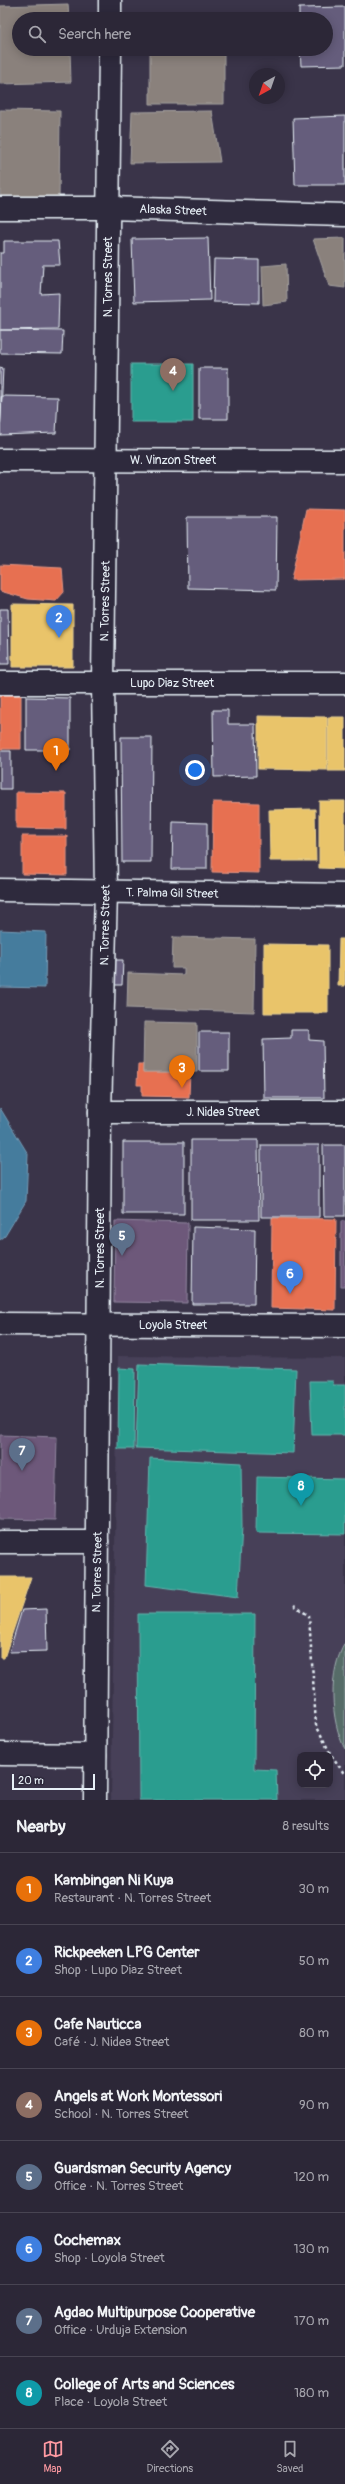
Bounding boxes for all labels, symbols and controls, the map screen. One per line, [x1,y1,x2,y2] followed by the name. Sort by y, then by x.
[12,12,333,56] search box
[26,23,48,45] icon: search
[58,25,131,44] text: Search here
[249,68,285,104] north arrow
[139,202,207,219] street label: Alaska Street
[101,237,116,317] street label: N. Torres Street
[160,358,186,391] pin: 4
[130,453,216,468] street label: W. Vinzon Street
[97,560,114,641] street label: N. Torres Street
[46,605,72,638] pin: 2
[130,676,214,691] street label: Lupo Diaz Street
[43,738,69,771] pin: 1
[185,760,205,780] your location
[97,884,114,965] street label: N. Torres Street
[126,885,219,902] street label: T. Palma Gil Street
[169,1055,195,1088] pin: 3
[186,1105,260,1120] street label: J. Nidea Street
[93,1208,108,1288] street label: N. Torres Street
[109,1223,135,1256] pin: 5
[277,1261,303,1294] pin: 6
[139,1318,207,1333] street label: Loyola Street
[9,1438,35,1471] pin: 7
[288,1473,314,1506] pin: 8
[89,1531,106,1612] street label: N. Torres Street
[297,1752,333,1788] map controls
[297,1752,333,1788] button: locate
[12,1772,95,1791] scale bar
[18,1774,44,1787] text: 20 m
[16,1816,65,1837] text: Nearby
[283,1818,329,1834] text: 8 results
[54,1871,174,1890] text: Kambingan Ni Kuya
[26,1881,32,1897] text: 1
[299,1881,329,1897] text: 30 m
[54,1890,211,1906] text: Restaurant · N. Torres Street
[54,1943,200,1962] text: Rickpeeken LPG Center
[25,1953,33,1969] text: 2
[299,1953,329,1969] text: 50 m
[54,1962,182,1978] text: Shop · Lupo Diaz Street
[54,2015,141,2034] text: Cafe Nauticca
[25,2025,33,2041] text: 3
[299,2025,329,2041] text: 80 m
[54,2034,169,2050] text: Café · J. Nidea Street
[54,2087,222,2106] text: Angels at Work Montessori
[25,2097,33,2113] text: 4
[299,2097,329,2113] text: 90 m
[54,2106,189,2122] text: School · N. Torres Street
[54,2159,231,2178] text: Guardsman Security Agency
[25,2169,33,2185] text: 5
[293,2169,329,2185] text: 120 m
[54,2178,183,2194] text: Office · N. Torres Street
[54,2231,121,2250] text: Cochemax
[25,2241,33,2257] text: 6
[293,2241,329,2257] text: 130 m
[54,2250,165,2266] text: Shop · Loyola Street
[54,2303,255,2322] text: Agdao Multipurpose Cooperative
[26,2313,32,2329] text: 7
[294,2313,329,2329] text: 170 m
[54,2322,187,2338] text: Office · Urduja Extension
[54,2375,235,2394] text: College of Arts and Sciences
[26,2385,32,2401] text: 8
[294,2385,329,2401] text: 180 m
[54,2394,167,2410] text: Place · Loyola Street
[42,2438,64,2475] tab: Map
[147,2438,193,2475] tab: Directions
[276,2438,303,2475] tab: Saved

